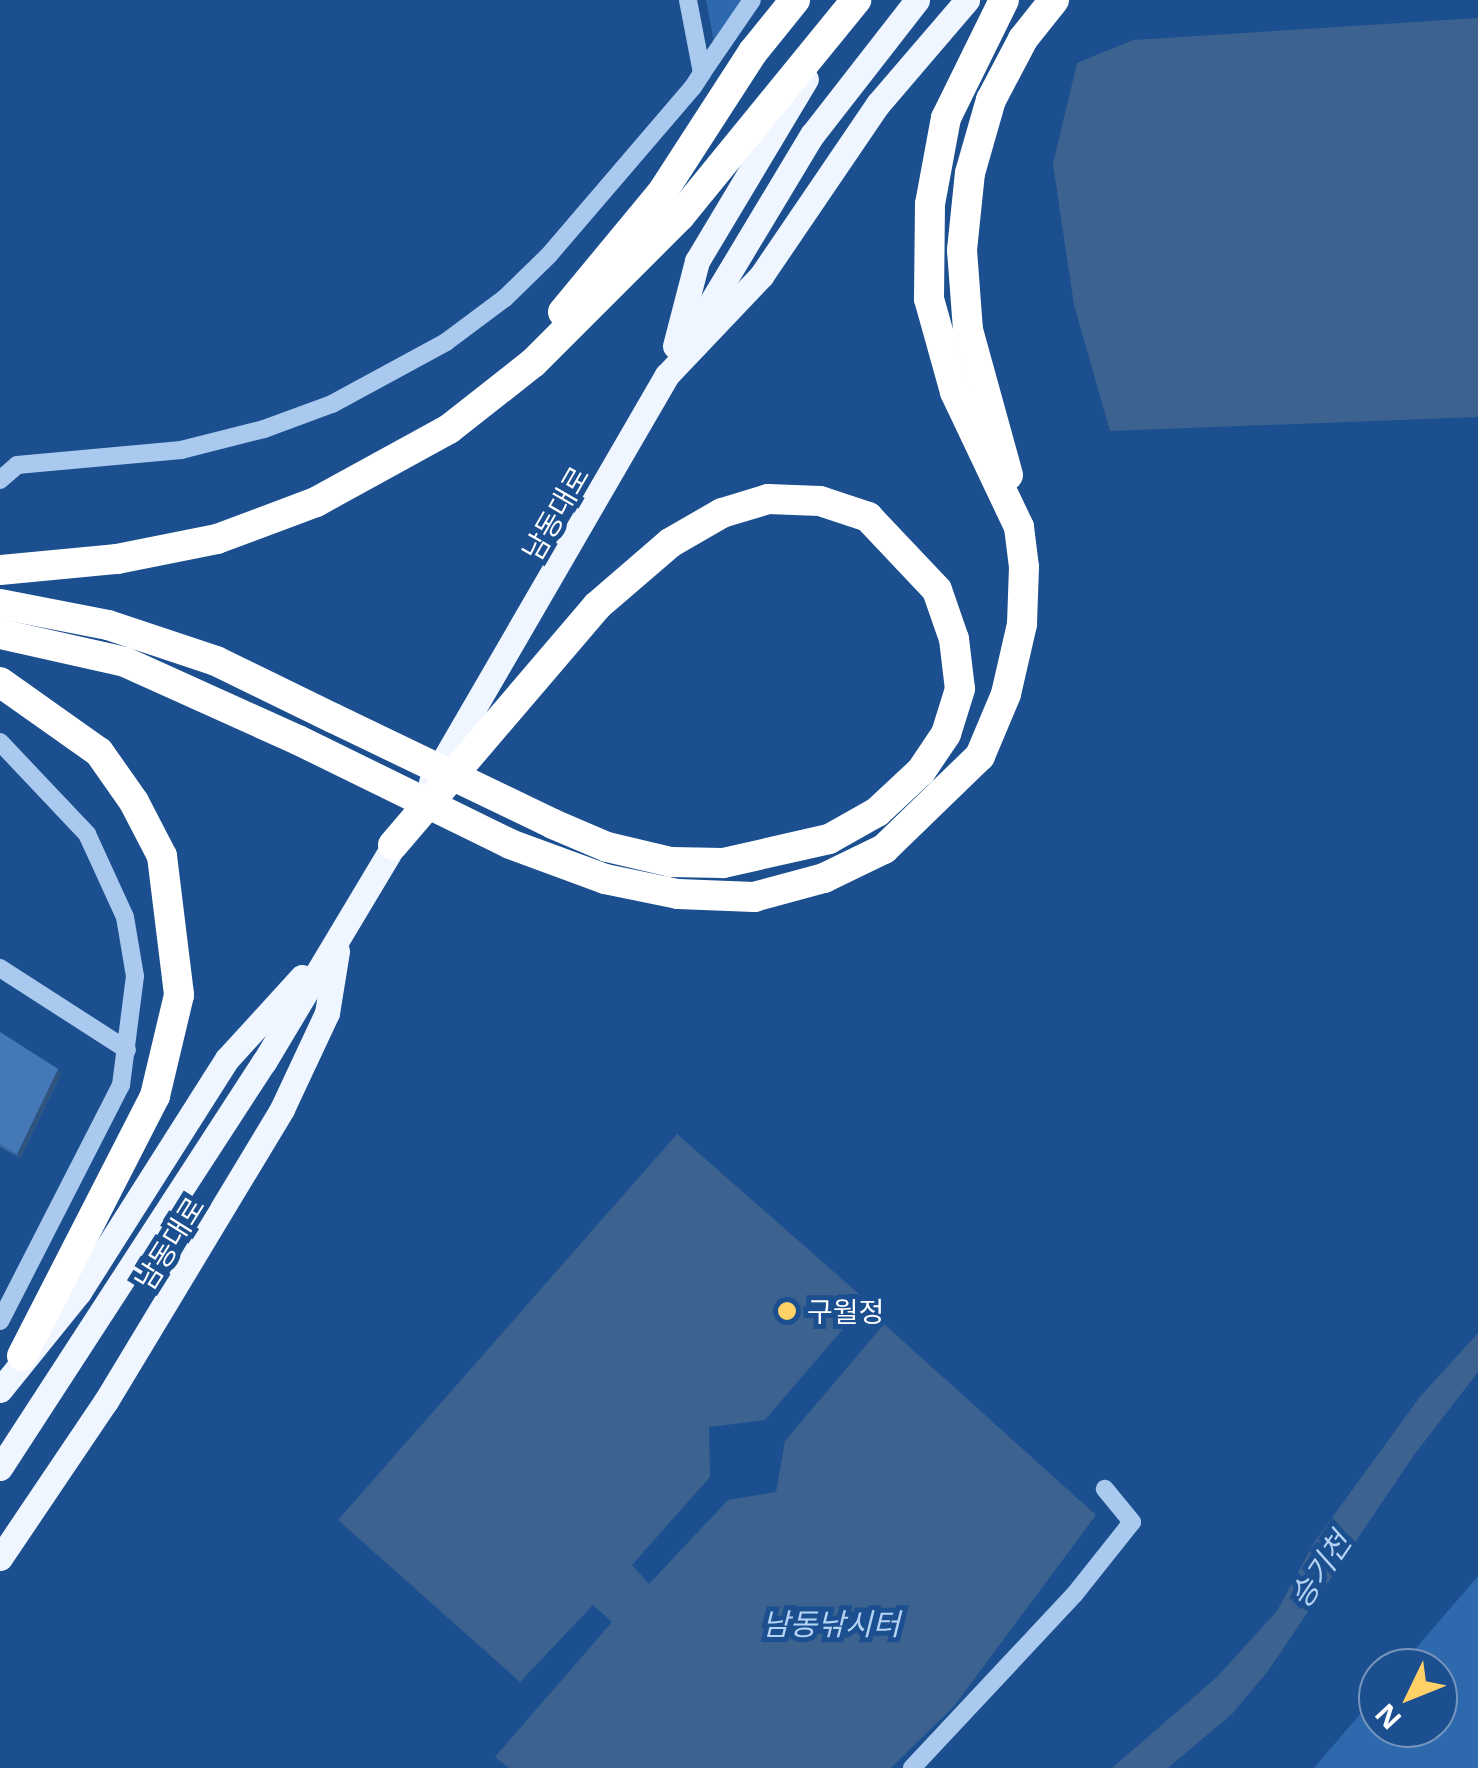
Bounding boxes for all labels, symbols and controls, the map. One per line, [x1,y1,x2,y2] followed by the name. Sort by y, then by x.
[515,460,595,566] street label: 남동대로
[127,1190,211,1296] street label: 남동대로
[807,1294,884,1328] place label: 구월정
[776,1300,798,1322] marker: 구월정
[1282,1526,1358,1614] water label: 승기천
[762,1606,900,1642] water label: 남동낚시터
[1358,1648,1458,1748] north arrow
[1366,1696,1409,1738] text: N

